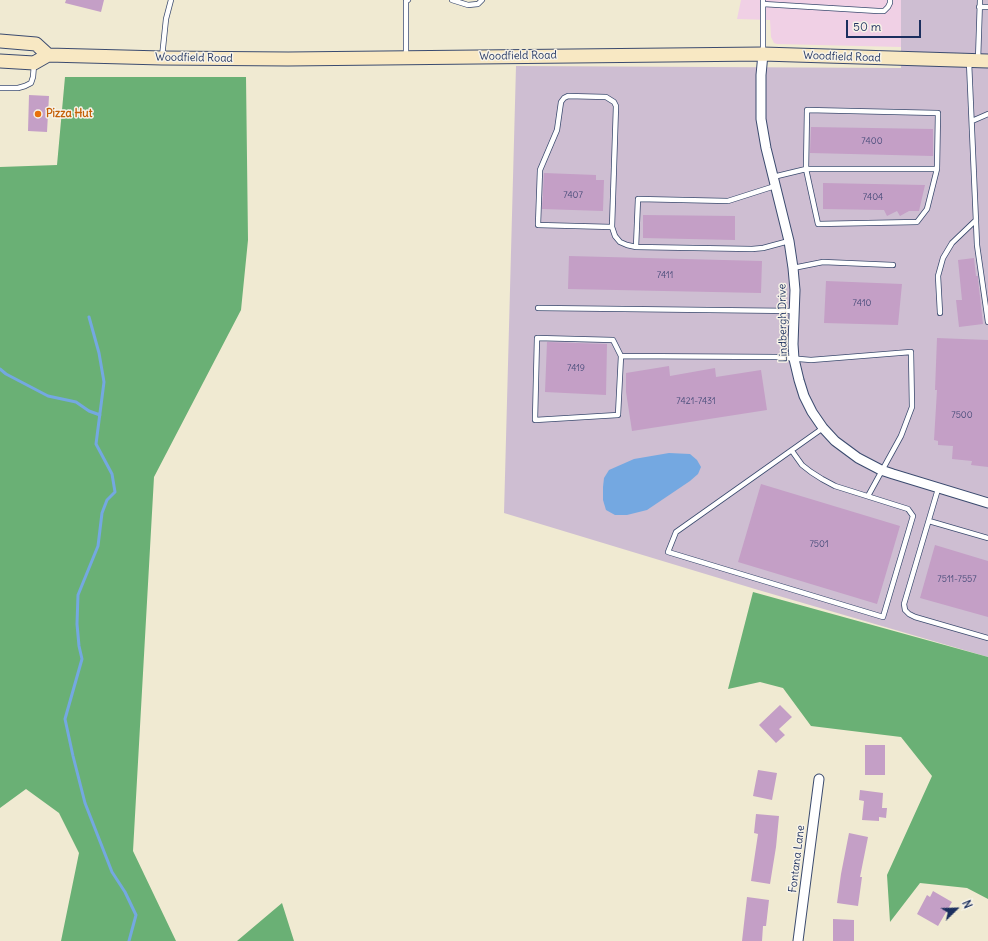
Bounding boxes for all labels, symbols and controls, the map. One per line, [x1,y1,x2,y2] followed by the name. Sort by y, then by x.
[848,12,923,38] scale bar
[853,19,881,34] text: 50 m
[479,49,557,63] street label: Woodfield Road
[803,49,881,65] street label: Woodfield Road
[155,51,233,65] street label: Woodfield Road
[46,107,92,121] place label: Pizza Hut
[33,109,43,119] marker: Pizza Hut
[861,136,883,146] house number: 7400
[563,190,583,200] house number: 7407
[863,192,883,202] house number: 7404
[657,270,673,280] house number: 7411
[776,284,790,362] street label: Lindbergh Drive
[853,298,871,308] house number: 7410
[567,363,585,373] house number: 7419
[676,396,716,406] house number: 7421-7431
[951,410,973,420] house number: 7500
[809,539,829,549] house number: 7501
[937,574,977,584] house number: 7511-7557
[786,824,808,894] street label: Fontana Lane
[936,889,976,929] north arrow
[959,898,975,911] text: N

